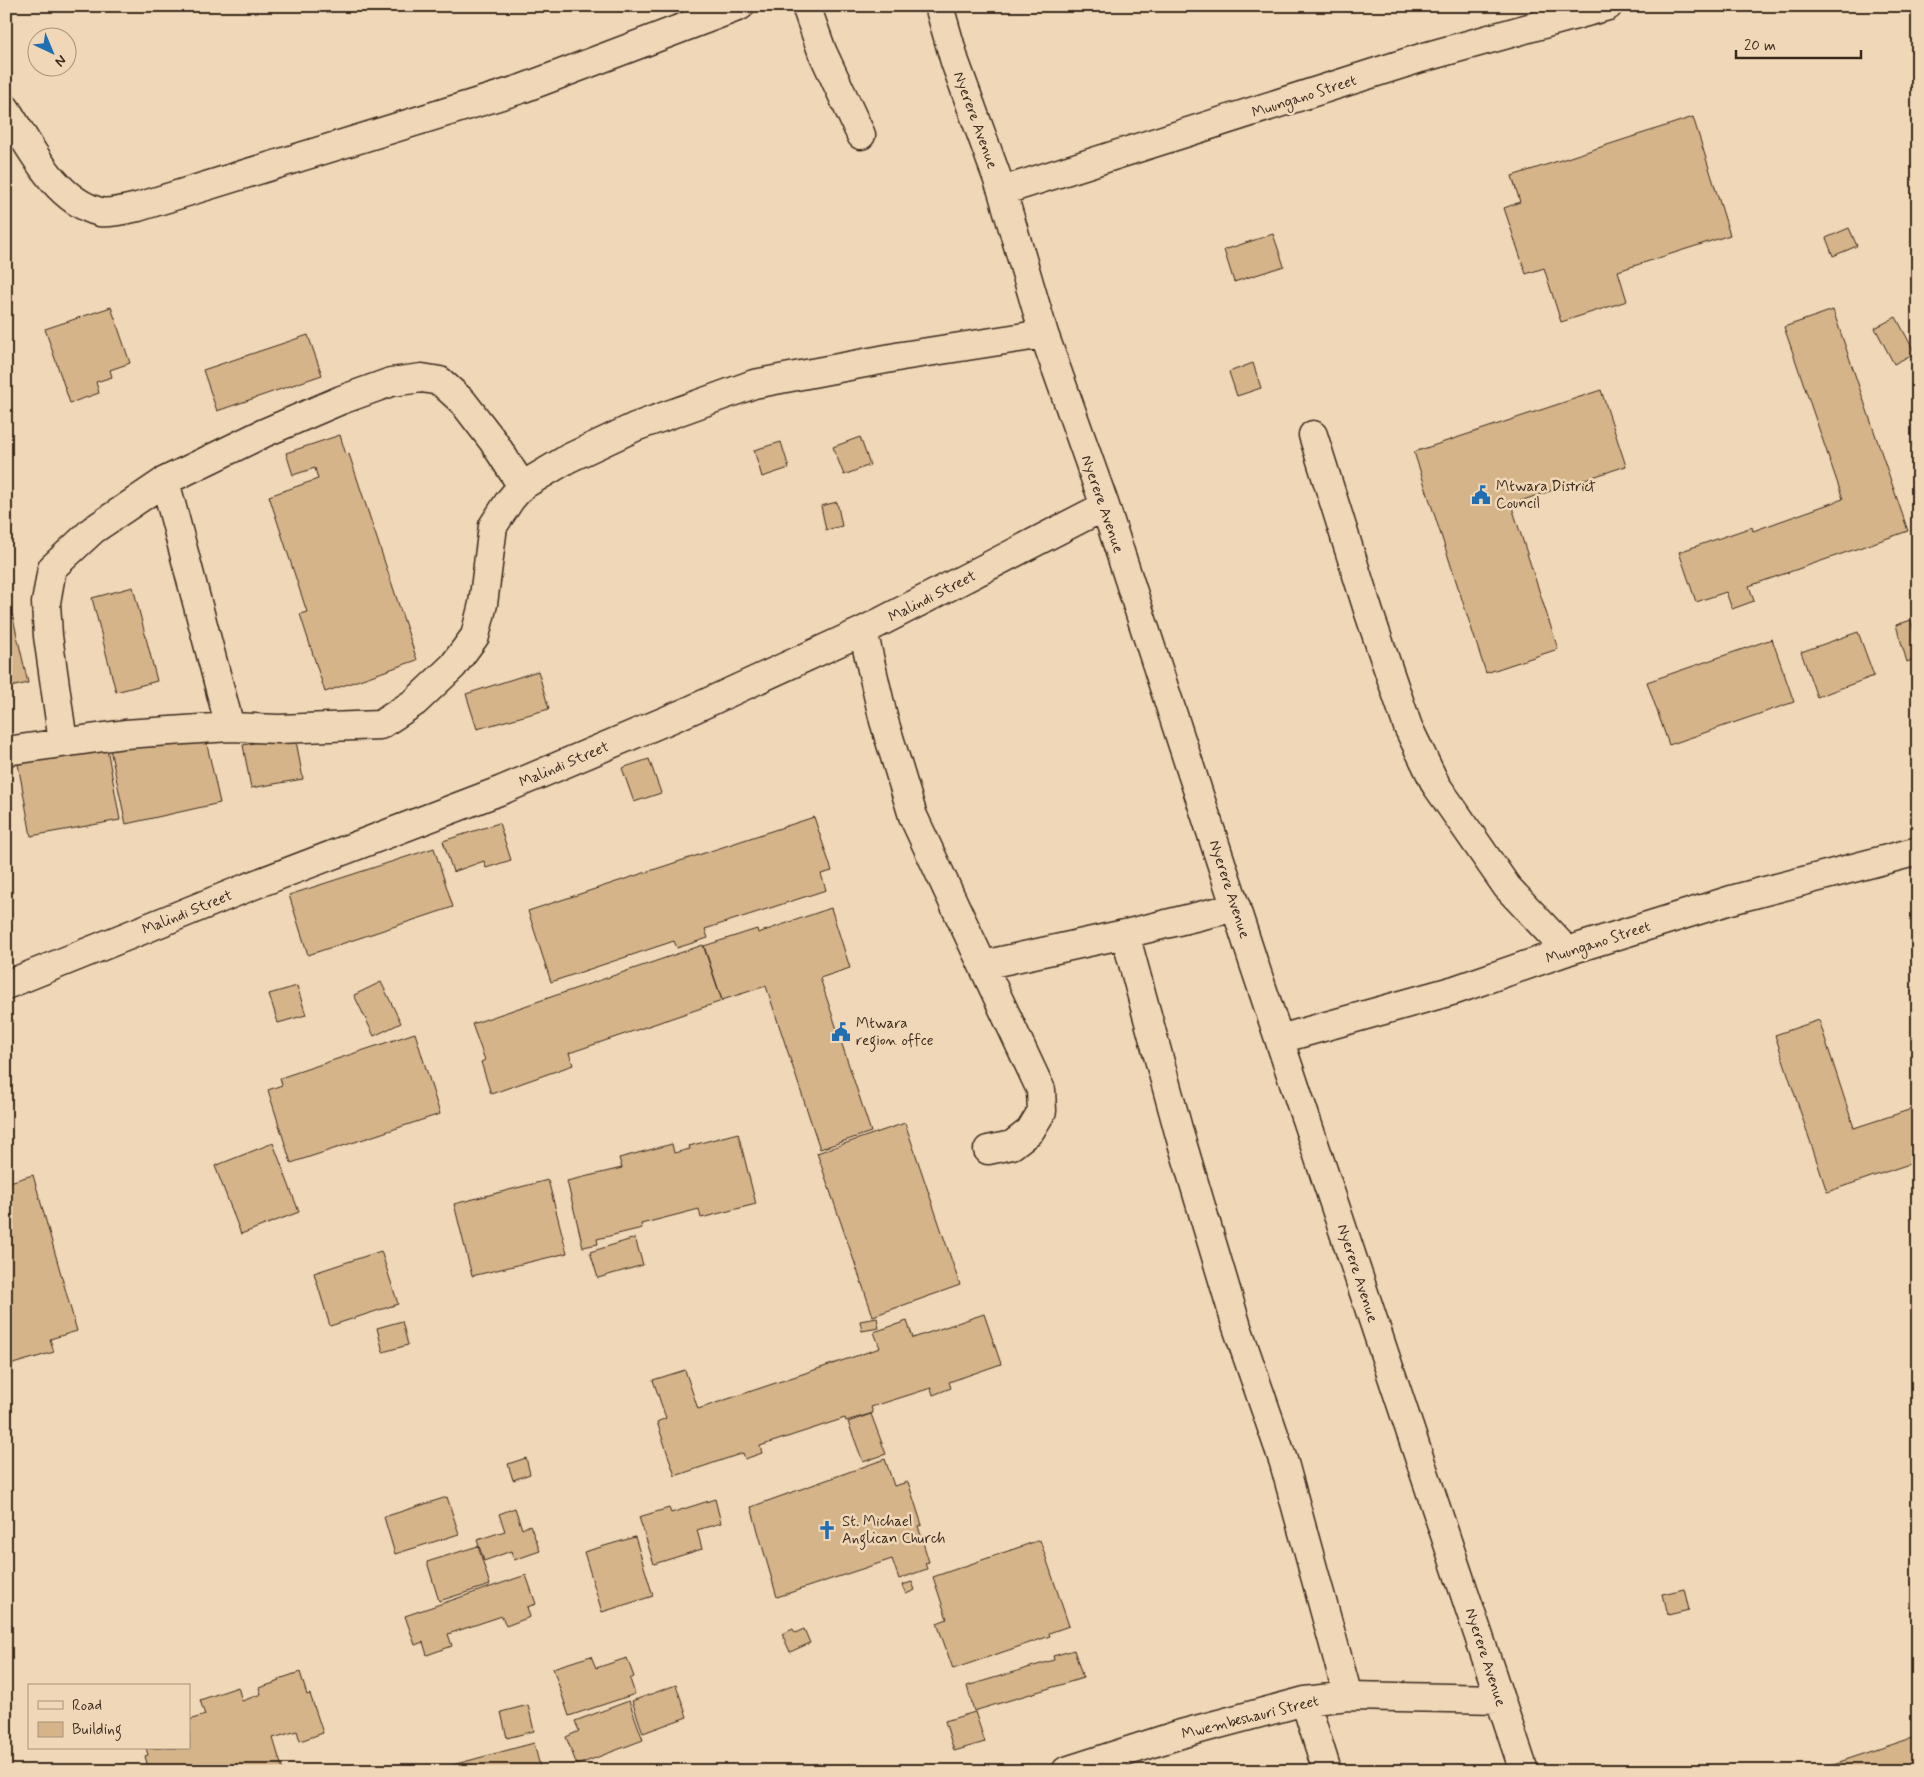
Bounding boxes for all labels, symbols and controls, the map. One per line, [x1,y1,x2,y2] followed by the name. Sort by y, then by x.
[28,28,78,78] north arrow
[1736,28,1862,60] scale bar
[1744,36,1776,56] text: 20 m
[51,51,70,70] text: N
[948,69,1002,172] street label: Nyerere Avenue
[1249,71,1360,124] street label: Muungano Street
[1076,453,1128,556] street label: Nyerere Avenue
[1496,477,1596,514] place label: Mtwara District Council
[1470,484,1492,506] public building icon: Mtwara District Council
[885,566,980,628] street label: Malindi Street
[516,737,612,793] street label: Malindi Street
[1204,838,1254,941] street label: Nyerere Avenue
[139,886,236,940] street label: Malindi Street
[1543,917,1654,970] street label: Muungano Street
[856,1014,934,1052] place label: Mtwara region offce
[830,1021,852,1043] public building icon: Mtwara region offce
[1332,1222,1382,1325] street label: Nyerere Avenue
[842,1512,946,1550] place label: St. Michael Anglican Church
[816,1519,838,1541] church icon: St. Michael Anglican Church
[1460,1606,1510,1709] street label: Nyerere Avenue
[28,1684,190,1750] legend
[1180,1691,1321,1745] street label: Mwembeshauri Street
[72,1696,102,1716] text: Road
[72,1720,122,1741] text: Building

